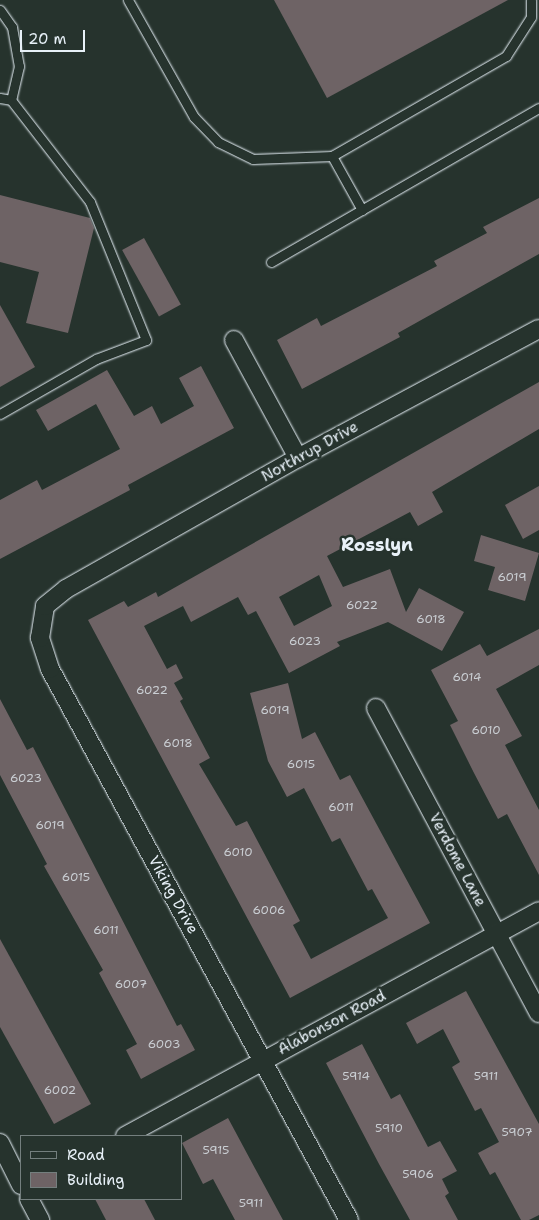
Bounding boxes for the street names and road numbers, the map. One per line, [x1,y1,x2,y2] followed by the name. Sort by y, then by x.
[258,418,362,486] street label: Northrup Drive
[425,810,489,910] street label: Verdome Lane
[144,853,202,937] street label: Viking Drive
[275,987,389,1059] street label: Alabonson Road

